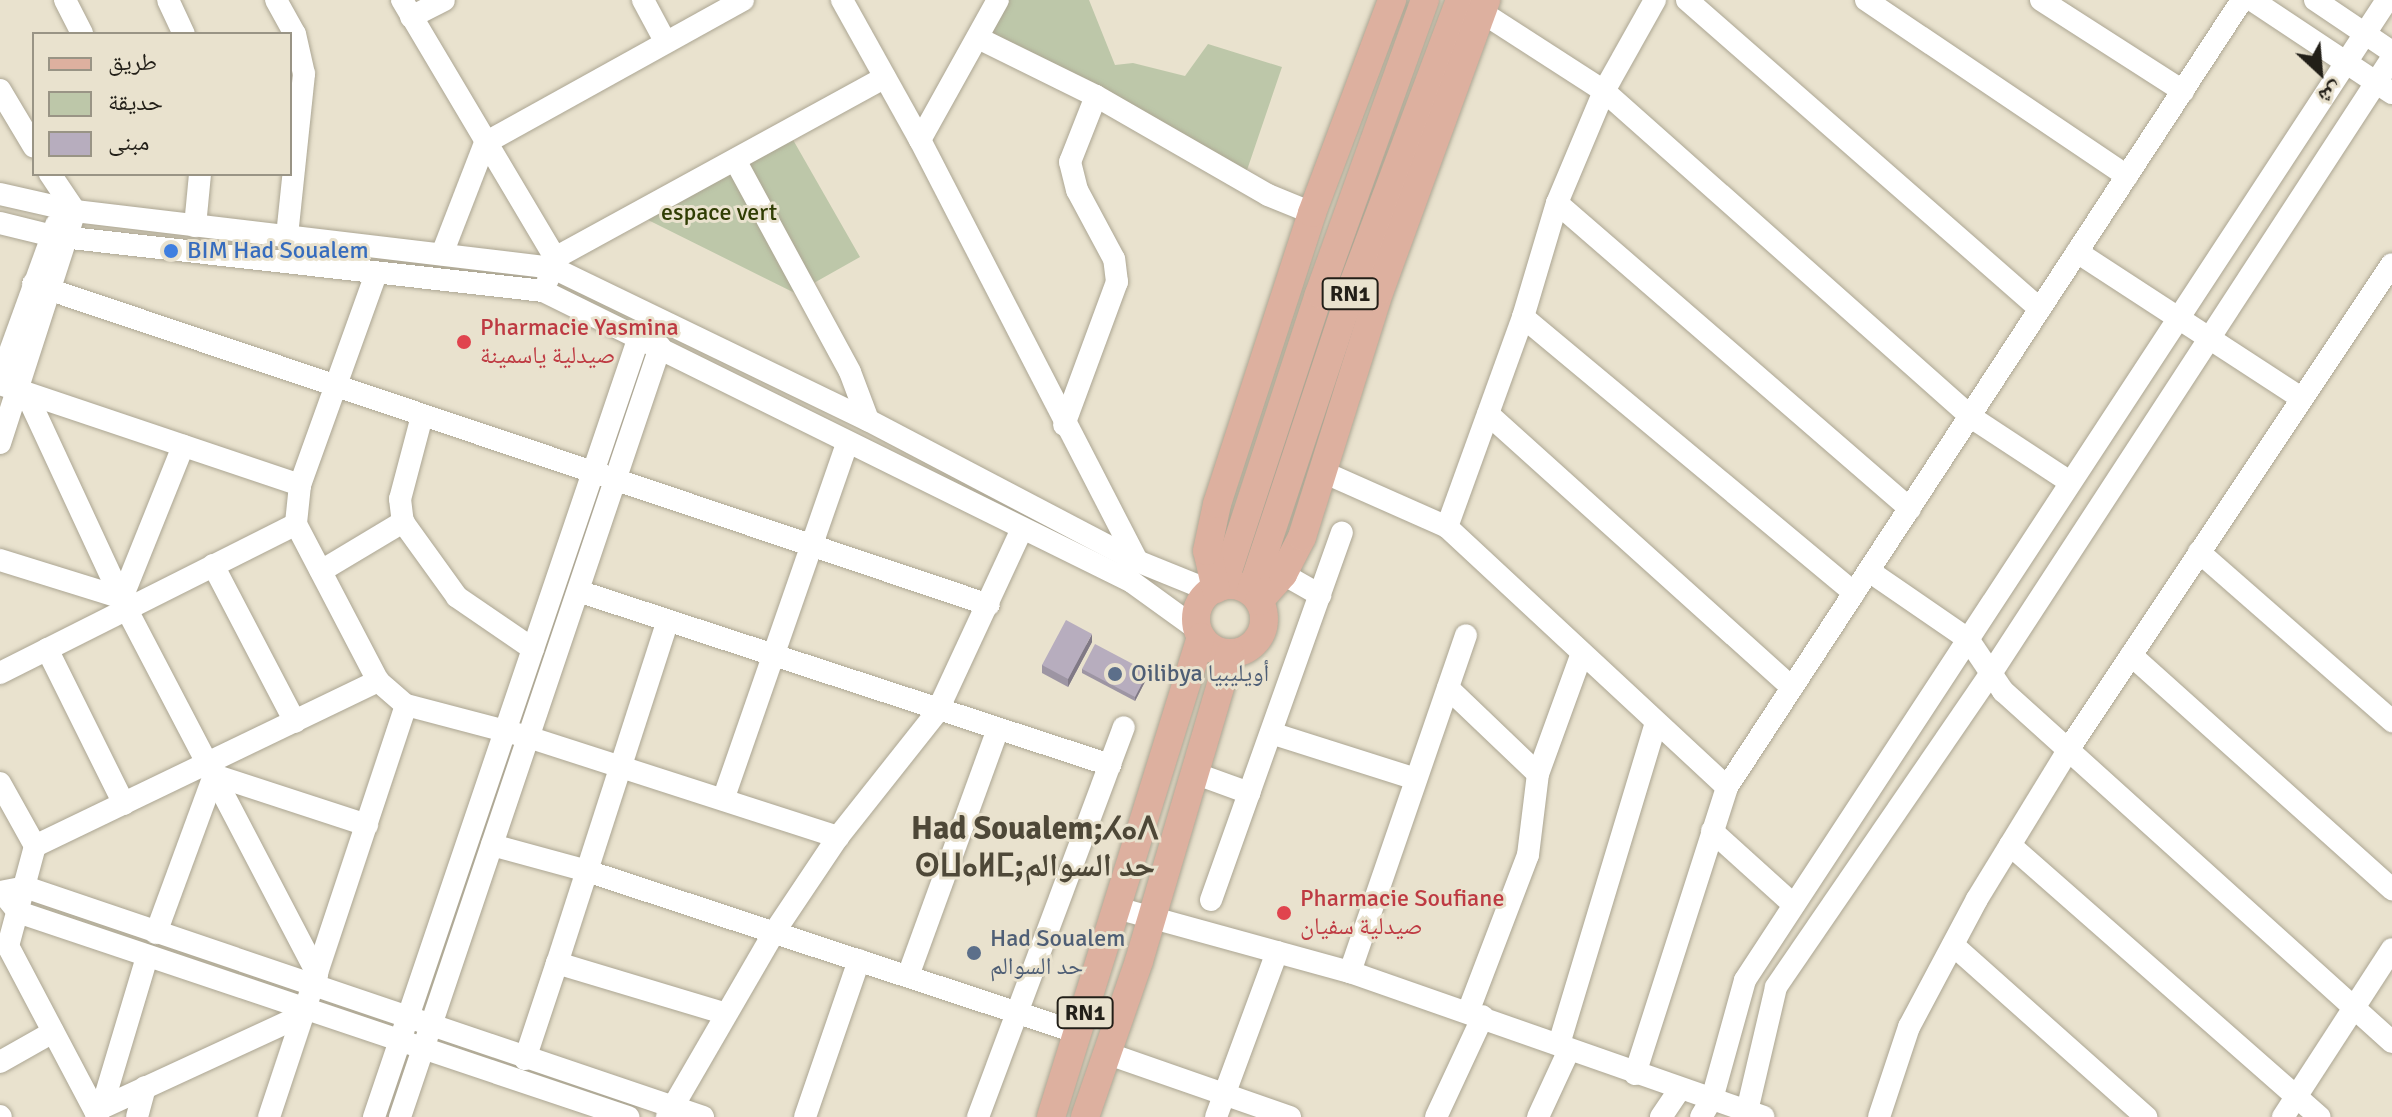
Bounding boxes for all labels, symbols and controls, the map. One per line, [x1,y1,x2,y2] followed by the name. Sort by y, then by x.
[32,32,292,176] legend
[2280,32,2360,112] north arrow
[108,47,157,77] text: طريق
[2314,77,2347,111] text: ش
[108,87,163,117] text: حديقة
[108,127,149,157] text: مبنى
[661,199,777,227] park label: espace vert
[187,237,369,265] place label: BIM Had Soualem
[162,242,180,260] marker: BIM Had Soualem
[1320,276,1380,312] road number: RN1
[480,314,679,370] place label: Pharmacie Yasmina صيدلية ياسمينة
[455,333,473,351] marker: Pharmacie Yasmina صيدلية ياسمينة
[1131,660,1269,688] place label: Oilibya أويليبيا
[1106,665,1124,683] marker: Oilibya أويليبيا
[911,811,1159,886] district label: Had Soualem;ⵃⴰⴷ ⵙⵡⴰⵍⵎ;حد السوالم
[1300,885,1504,941] place label: Pharmacie Soufiane صيدلية سفيان
[1275,904,1293,922] marker: Pharmacie Soufiane صيدلية سفيان
[990,925,1125,981] place label: Had Soualem حد السوالم
[965,944,983,962] marker: Had Soualem حد السوالم
[1055,995,1115,1031] road number: RN1

